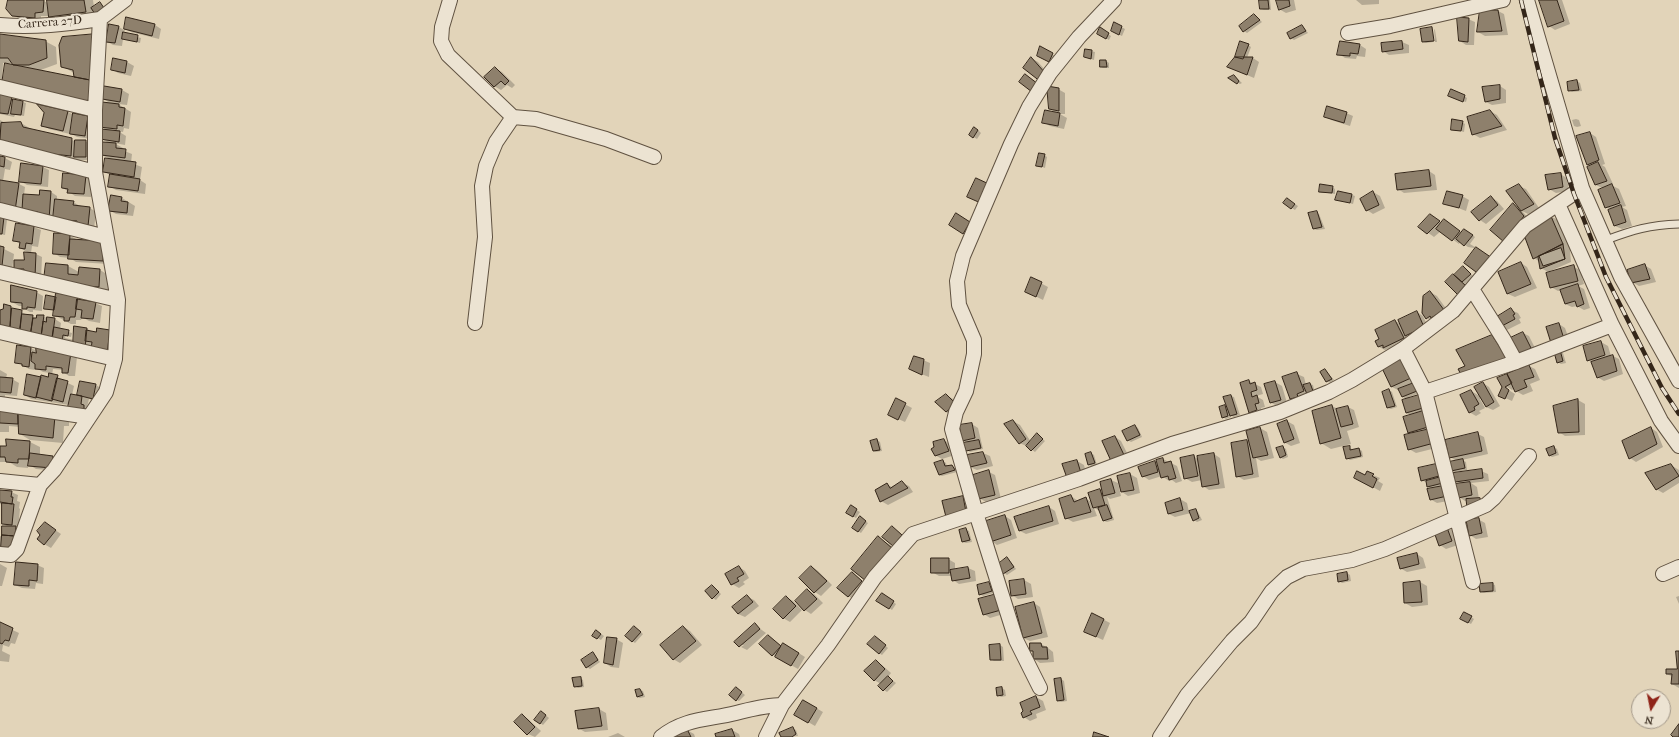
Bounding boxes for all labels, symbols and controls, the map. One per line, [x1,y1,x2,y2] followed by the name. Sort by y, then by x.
[18,14,82,32] street label: Carrera 27D
[1631,689,1671,729] north arrow
[1644,713,1654,727] text: N

